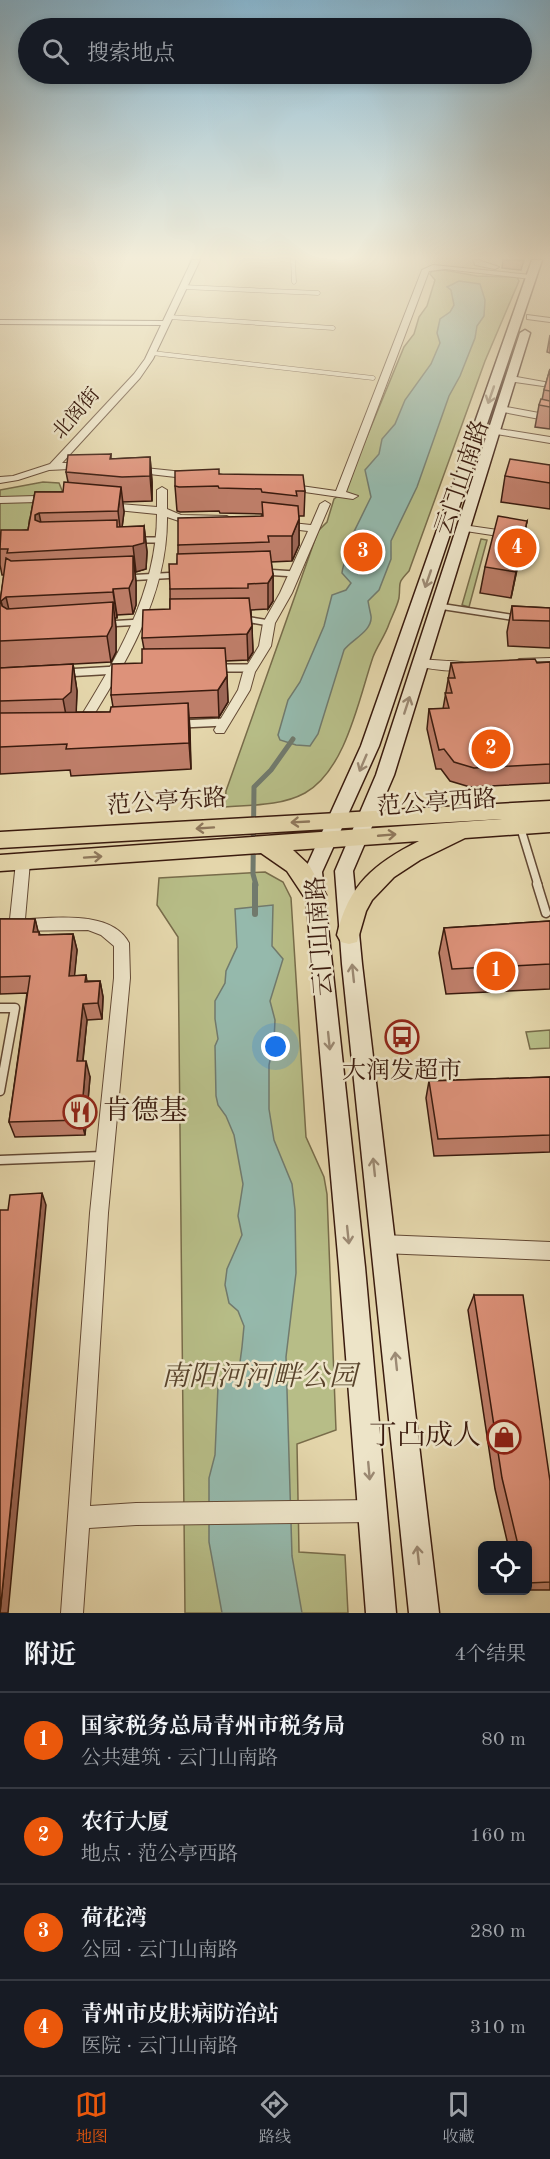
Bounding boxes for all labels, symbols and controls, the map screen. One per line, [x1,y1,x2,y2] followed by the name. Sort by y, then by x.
[18,18,532,84] search box
[39,35,72,68] icon: search
[87,43,175,65] text: 搜索地点
[48,383,104,443] street label: 北阁街
[485,385,496,404] one-way arrow
[429,416,494,539] street label: 云门山南路
[498,526,536,570] pin: 4
[344,530,382,574] pin: 3
[421,569,432,588] one-way arrow
[403,696,414,715] one-way arrow
[472,726,510,771] pin: 2
[356,753,368,771] one-way arrow
[106,784,228,819] street label: 范公亭东路
[376,785,498,820] street label: 范公亭西路
[291,817,311,828] one-way arrow
[195,822,215,833] one-way arrow
[376,829,396,840] one-way arrow
[82,851,102,862] one-way arrow
[302,875,337,997] street label: 云门山南路
[476,948,516,994] pin: 1
[347,964,358,984] one-way arrow
[384,1019,420,1055] bus stop icon: 大润发超市
[324,1030,335,1050] one-way arrow
[261,1032,290,1061] your location
[342,1057,462,1084] place label: 大润发超市
[62,1094,98,1130] restaurant icon: 肯德基
[103,1095,187,1126] place label: 肯德基
[368,1158,379,1178] one-way arrow
[343,1224,354,1244] one-way arrow
[390,1352,401,1371] one-way arrow
[161,1361,361,1392] park label: 南阳河河畔公园
[486,1419,522,1455] shop icon: 丁凸成人
[369,1420,481,1451] place label: 丁凸成人
[364,1460,375,1480] one-way arrow
[478,1541,532,1595] map controls
[478,1541,532,1595] button: locate
[412,1545,423,1565] one-way arrow
[24,1643,76,1669] text: 附近
[454,1645,526,1665] text: 4个结果
[81,1716,345,1738] text: 国家税务总局青州市税务局
[38,1730,49,1750] text: 1
[481,1730,526,1750] text: 80 m
[81,1749,278,1769] text: 公共建筑 · 云门山南路
[81,1812,169,1834] text: 农行大厦
[38,1826,49,1846] text: 2
[470,1826,526,1846] text: 160 m
[81,1845,238,1865] text: 地点 · 范公亭西路
[81,1908,147,1930] text: 荷花湾
[38,1922,49,1942] text: 3
[470,1922,526,1942] text: 280 m
[81,1941,238,1961] text: 公园 · 云门山南路
[81,2004,279,2026] text: 青州市皮肤病防治站
[38,2018,49,2038] text: 4
[470,2018,526,2038] text: 310 m
[81,2037,238,2057] text: 医院 · 云门山南路
[75,2088,108,2148] tab: 地图
[258,2088,291,2148] tab: 路线
[442,2088,475,2148] tab: 收藏

